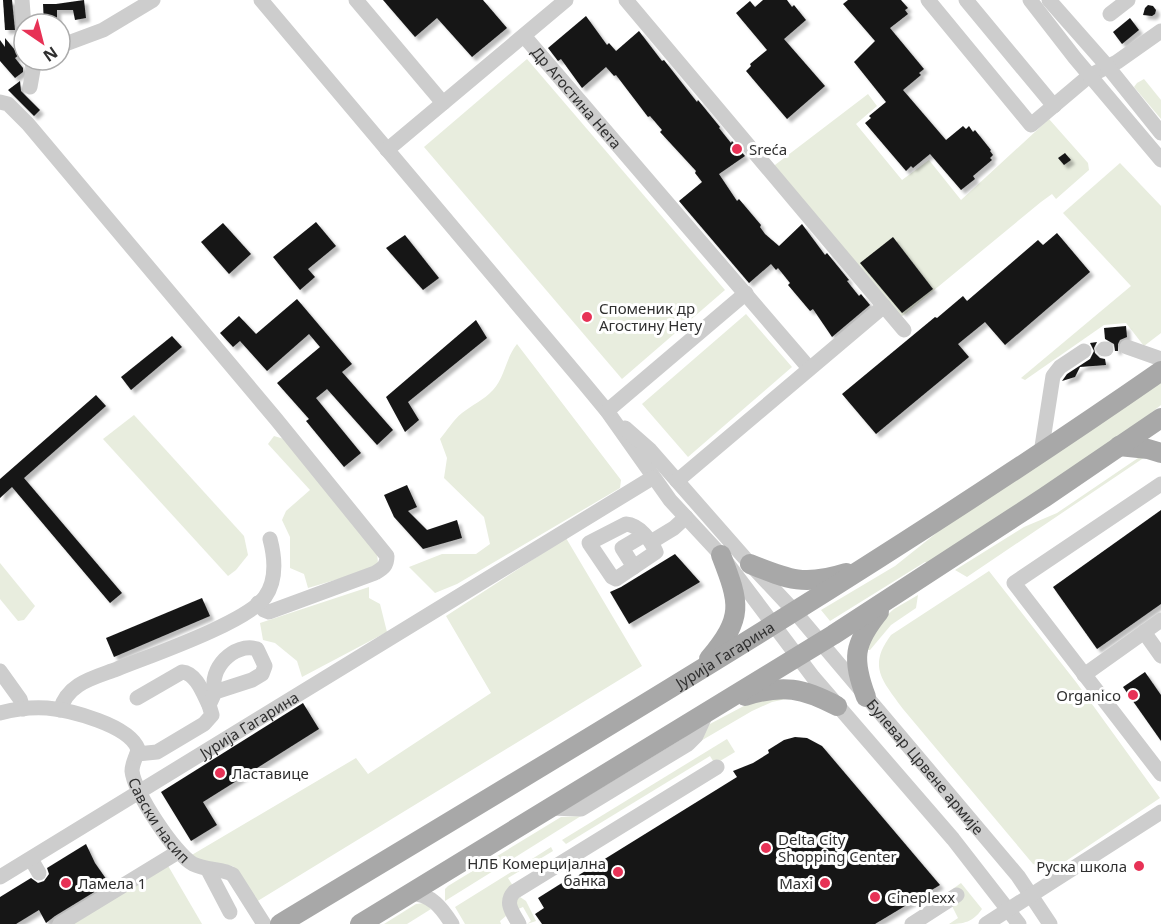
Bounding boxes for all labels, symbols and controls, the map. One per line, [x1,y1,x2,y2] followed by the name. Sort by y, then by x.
[12,12,72,72] north arrow
[39,42,62,67] text: N
[527,42,626,153] street label: Др Агостина Нета
[749,139,787,159] place label: Sreća
[730,142,744,156] marker: Sreća
[599,298,703,335] place label: Споменик др Агостину Нету
[580,310,594,324] marker: Споменик др Агостину Нету
[670,617,778,694] street label: Јурија Гагарина
[1056,685,1121,705] place label: Organico
[194,687,302,764] street label: Јурија Гагарина
[1126,688,1140,702] marker: Organico
[862,694,989,839] street label: Булевар Црвене армије
[232,763,309,783] place label: Ластавице
[213,766,227,780] marker: Ластавице
[124,774,194,867] street label: Савски насип
[778,829,897,866] place label: Delta City Shopping Center
[759,841,773,855] marker: Delta City Shopping Center
[467,853,606,890] place label: НЛБ Комерцијална банка
[1036,856,1127,876] place label: Руска школа
[1132,859,1146,873] marker: Руска школа
[611,865,625,879] marker: НЛБ Комерцијална банка
[78,873,146,893] place label: Ламела 1
[779,873,813,893] place label: Maxi
[59,876,73,890] marker: Ламела 1
[818,876,832,890] marker: Maxi
[887,887,955,907] place label: Cineplexx
[868,890,882,904] marker: Cineplexx

